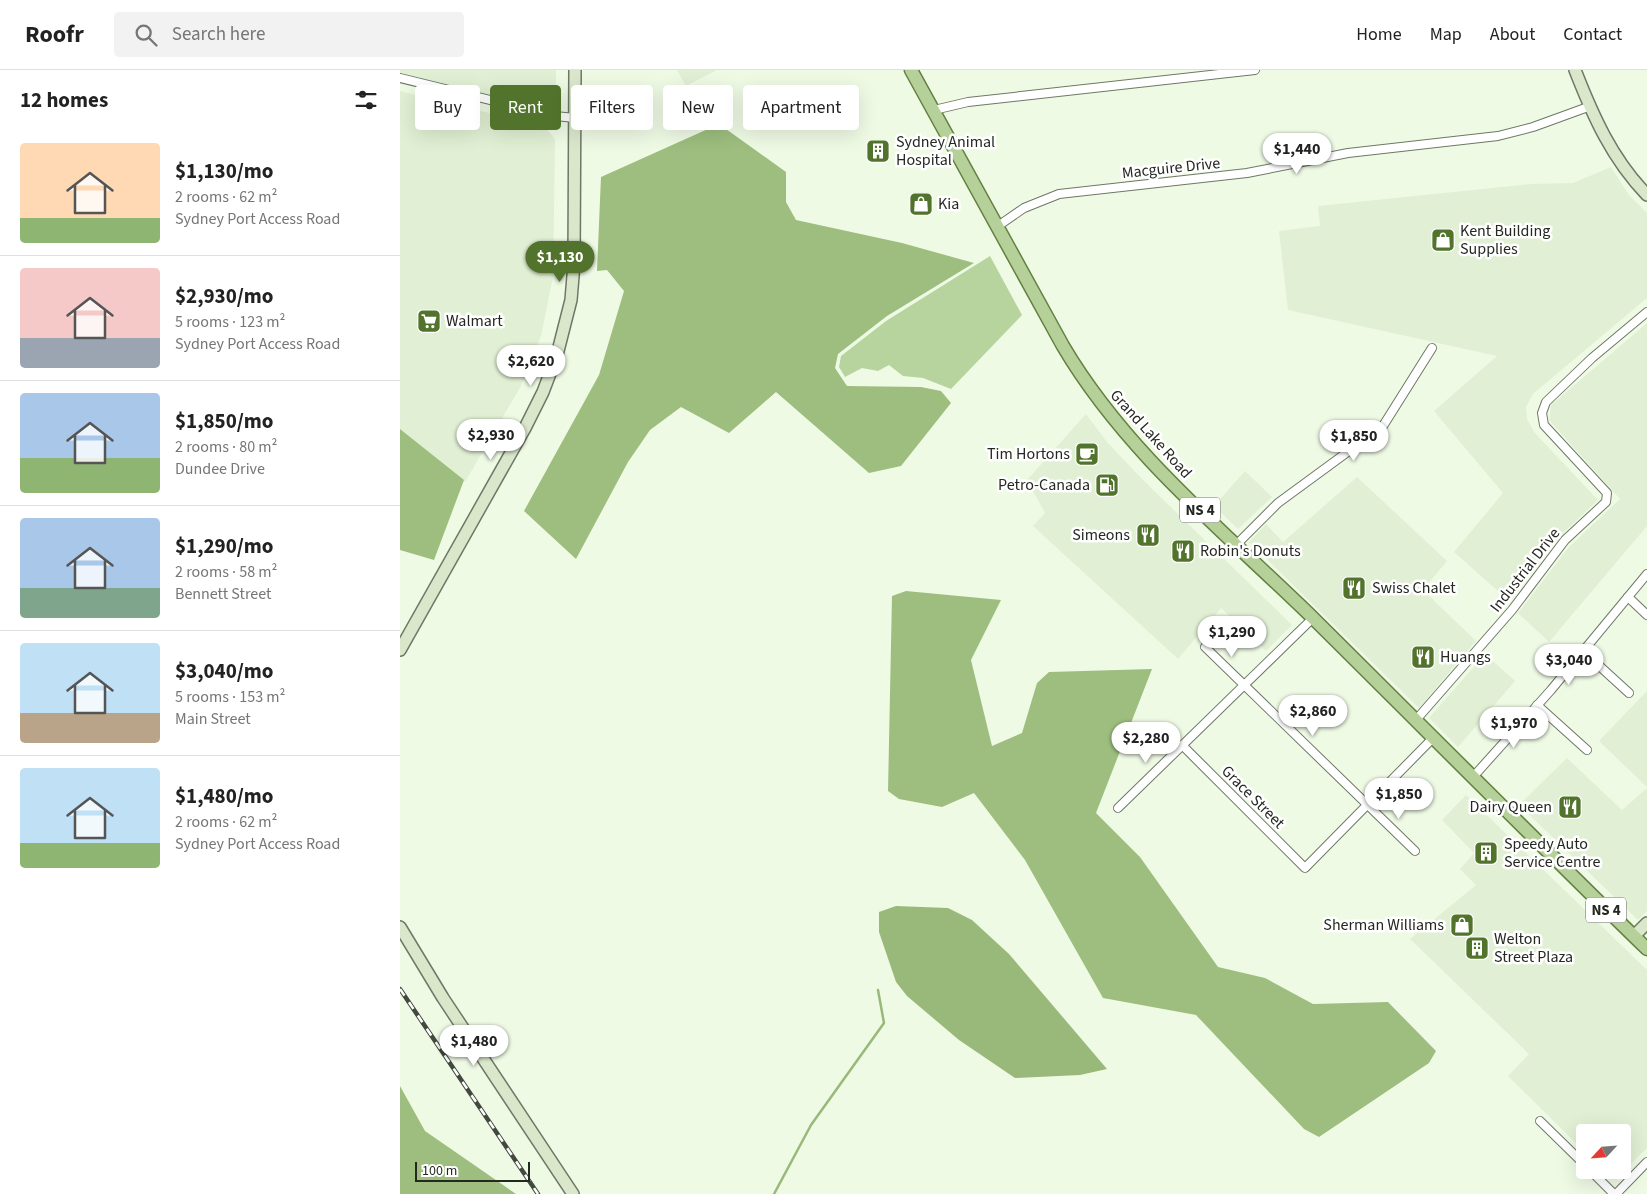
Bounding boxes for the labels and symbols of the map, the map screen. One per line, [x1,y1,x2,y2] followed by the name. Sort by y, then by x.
[896,131,995,171] place label: Sydney Animal Hospital
[1256,132,1338,175] pin: $1,440
[865,138,891,164] building icon: Sydney Animal Hospital
[1121,152,1221,184] street label: Macguire Drive
[908,191,934,217] shop icon: Kia
[938,193,959,215] place label: Kia
[1460,220,1550,260] place label: Kent Building Supplies
[1430,227,1456,253] shop icon: Kent Building Supplies
[519,240,601,283] pin: $1,130
[416,308,442,334] supermarket icon: Walmart
[446,310,503,332] place label: Walmart
[490,344,572,387] pin: $2,620
[1105,385,1197,483] street label: Grand Lake Road
[450,418,532,461] pin: $2,930
[1313,420,1395,462] pin: $1,850
[1074,441,1100,467] cafe icon: Tim Hortons
[987,443,1070,465] place label: Tim Hortons
[1094,472,1120,498] fuel station icon: Petro-Canada
[998,474,1090,496] place label: Petro-Canada
[1180,498,1220,522] road number: NS 4
[1135,522,1161,548] restaurant icon: Simeons
[1485,523,1565,617] street label: Industrial Drive
[1072,524,1130,546] place label: Simeons
[1170,538,1196,564] restaurant icon: Robin's Donuts
[1200,540,1301,562] place label: Robin's Donuts
[1341,575,1367,601] restaurant icon: Swiss Chalet
[1372,577,1456,599] place label: Swiss Chalet
[1191,616,1273,658] pin: $1,290
[1410,644,1436,670] restaurant icon: Huangs
[1528,644,1610,686] pin: $3,040
[1440,646,1491,668] place label: Huangs
[1272,694,1354,737] pin: $2,860
[1473,706,1555,749] pin: $1,970
[1105,722,1187,764] pin: $2,280
[1216,760,1290,834] street label: Grace Street
[1358,778,1440,820] pin: $1,850
[1557,794,1583,820] restaurant icon: Dairy Queen
[1470,796,1552,818] place label: Dairy Queen
[1504,833,1601,873] place label: Speedy Auto Service Centre
[1473,840,1499,866] building icon: Speedy Auto Service Centre
[1586,898,1626,922] road number: NS 4
[1449,912,1475,938] shop icon: Sherman Williams
[1323,914,1444,936] place label: Sherman Williams
[1494,928,1573,968] place label: Welton Street Plaza
[1464,935,1490,961] building icon: Welton Street Plaza
[433,1024,515,1067] pin: $1,480
[1576,1124,1631,1179] north arrow
[415,1159,530,1182] scale bar

